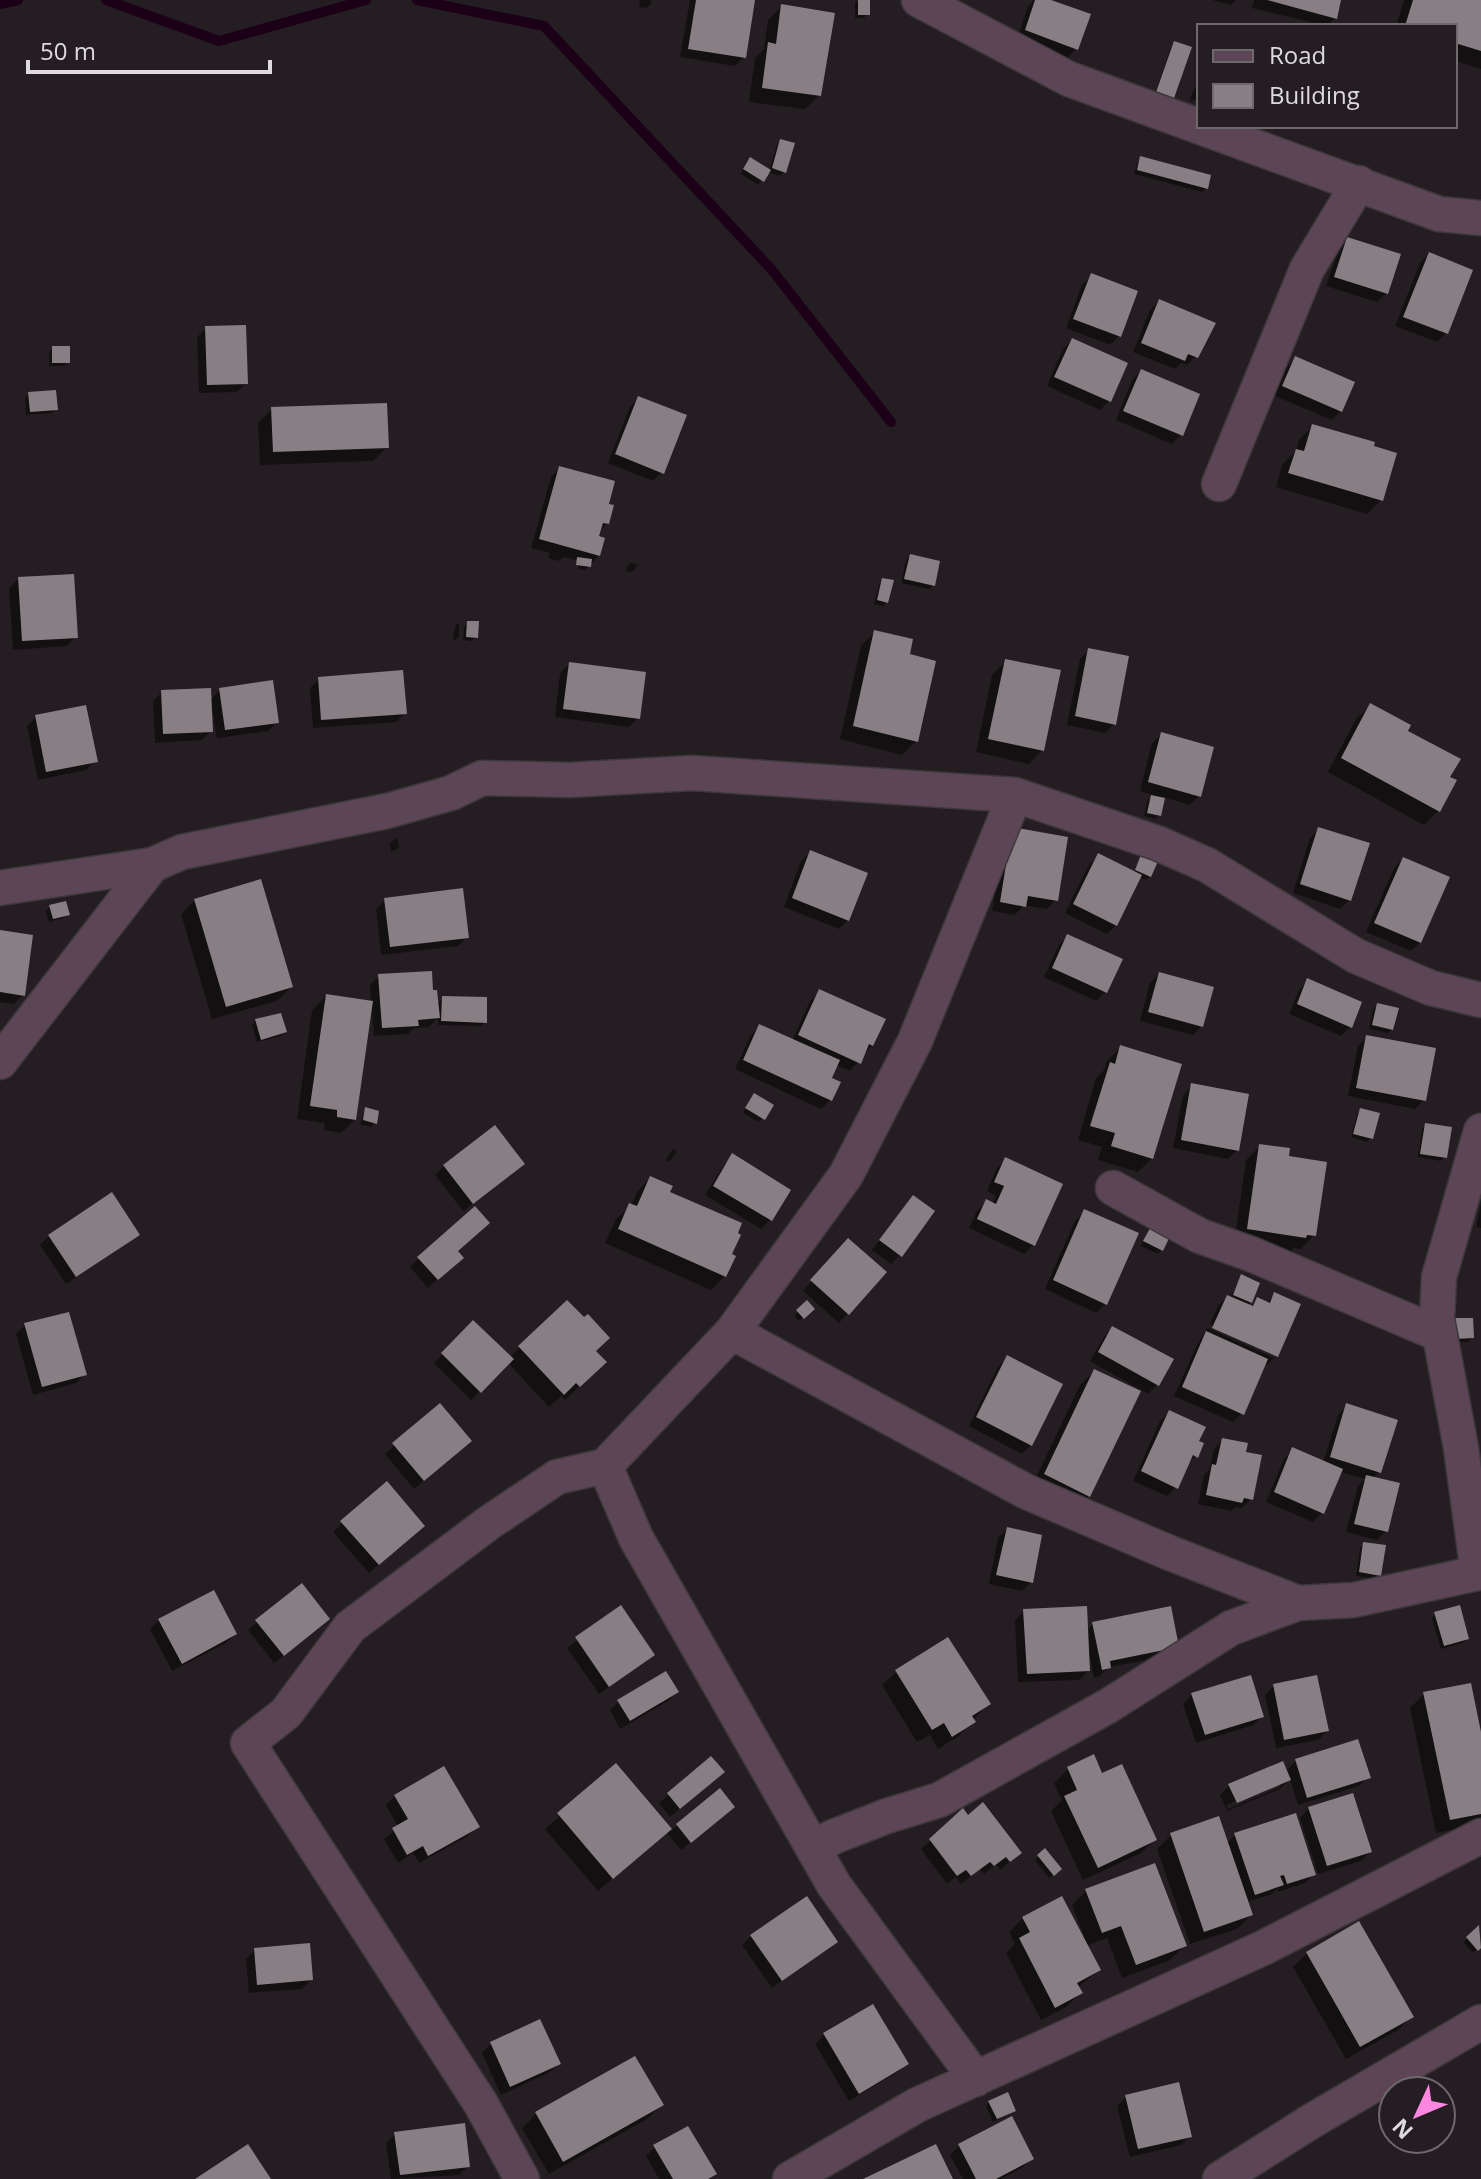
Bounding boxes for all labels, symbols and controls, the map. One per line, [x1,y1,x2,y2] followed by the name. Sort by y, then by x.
[28,24,270,74] scale bar
[1197,24,1457,128] legend
[40,34,96,67] text: 50 m
[1269,38,1326,71] text: Road
[1269,78,1360,111] text: Building
[1377,2075,1457,2155] north arrow
[1385,2113,1419,2146] text: N

